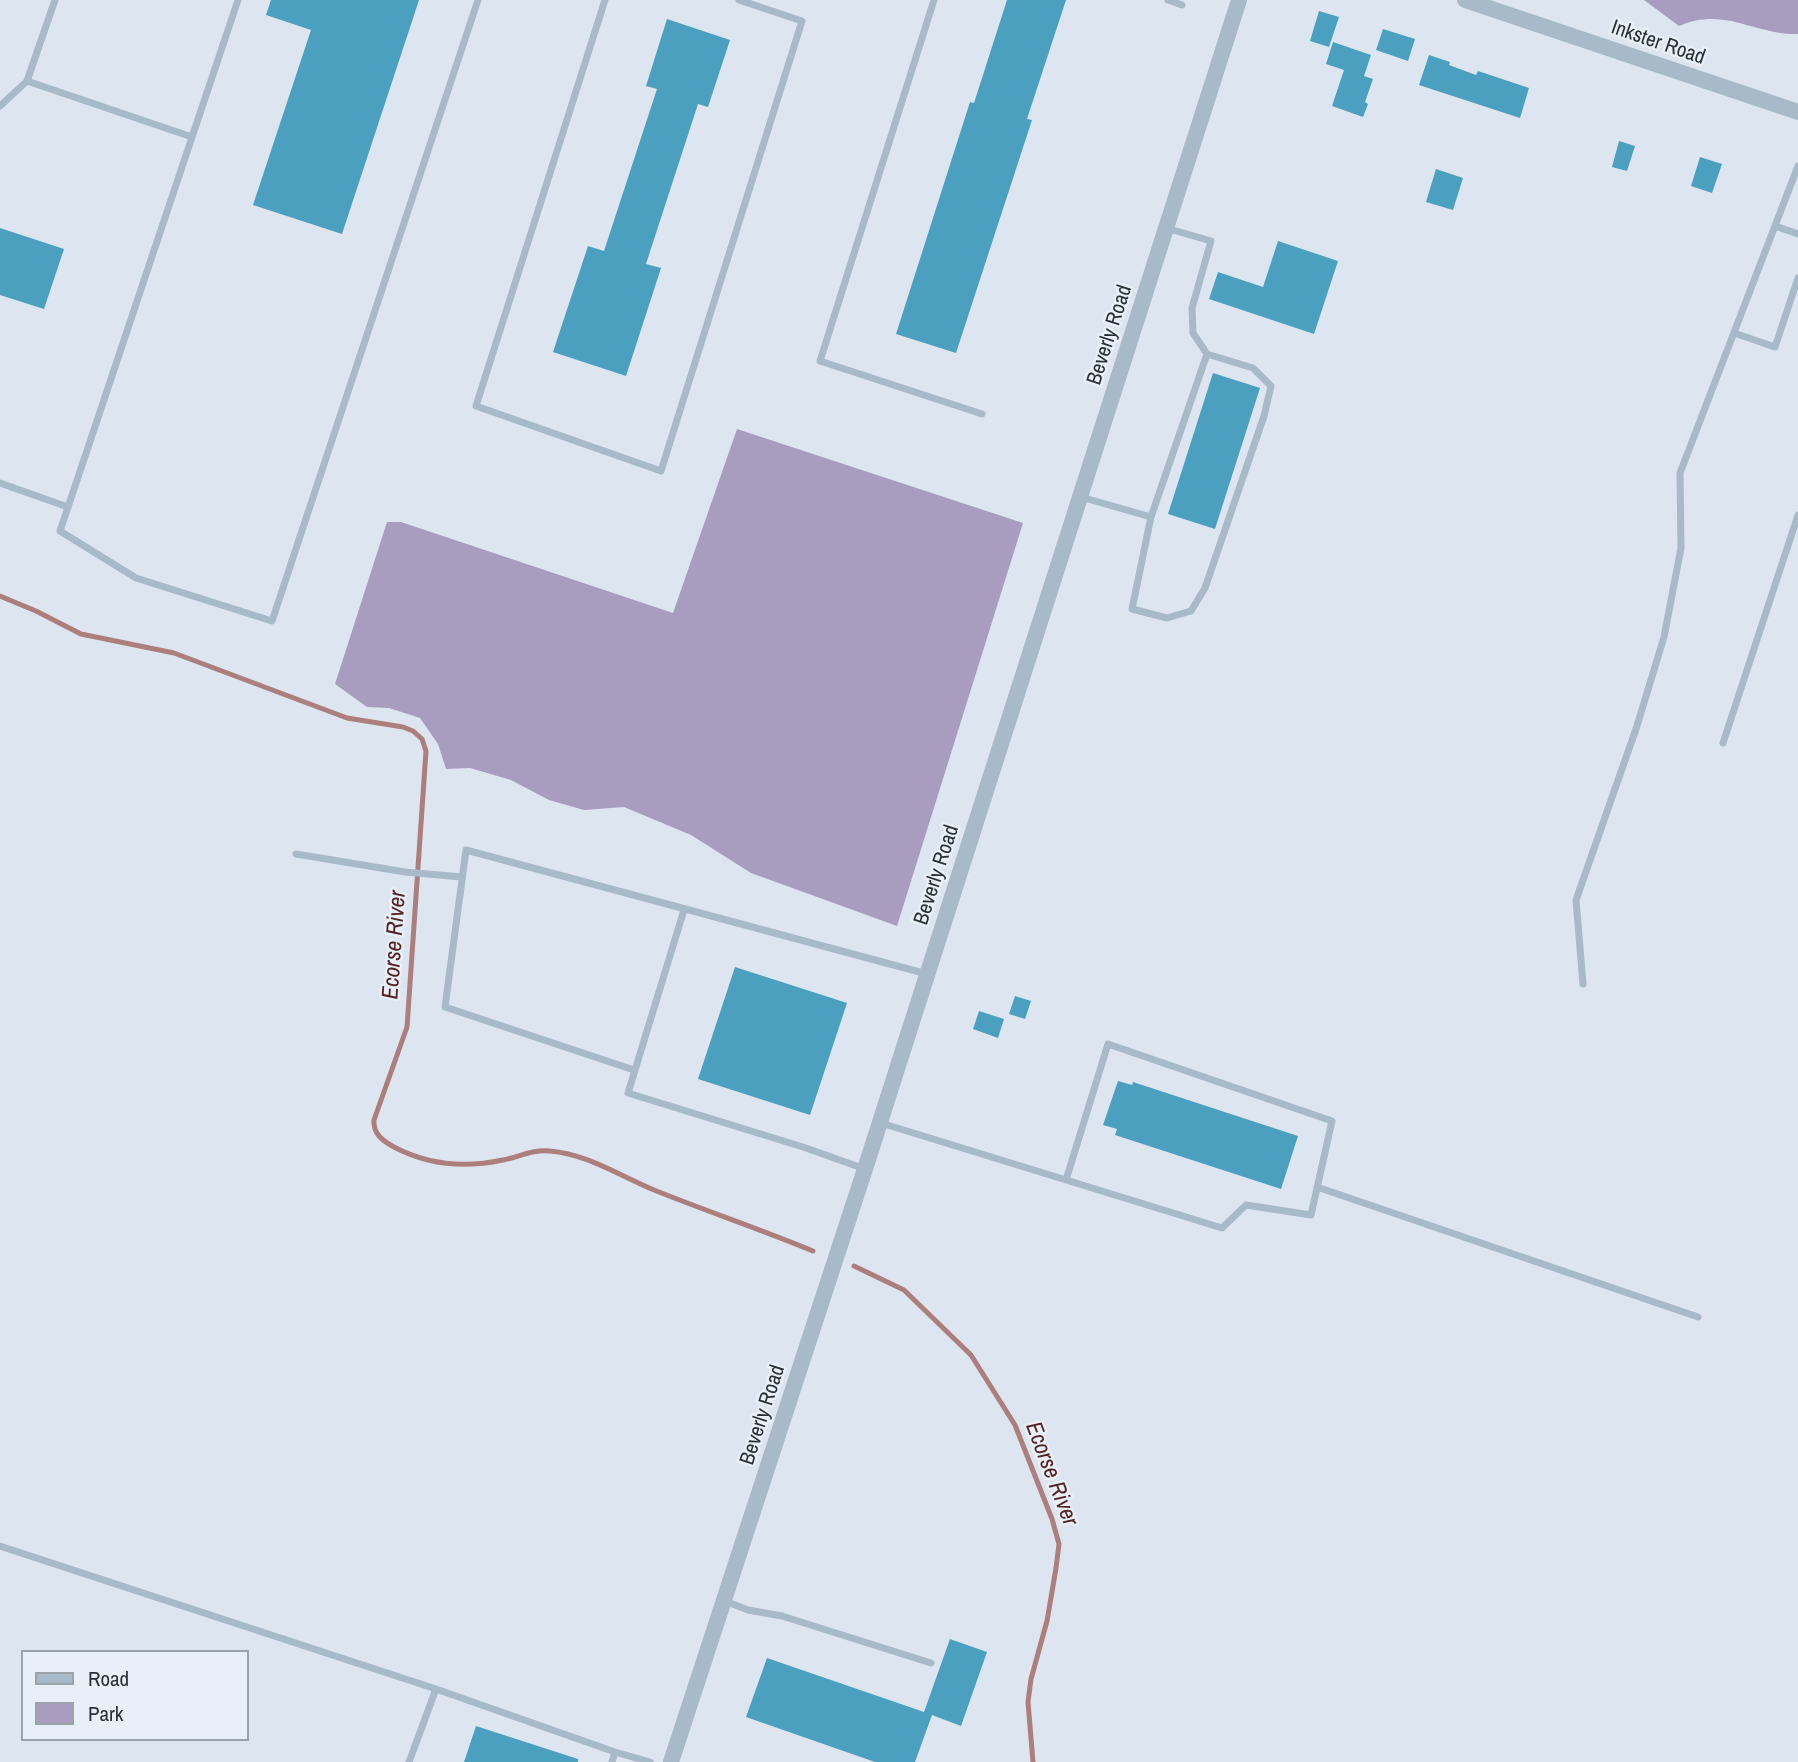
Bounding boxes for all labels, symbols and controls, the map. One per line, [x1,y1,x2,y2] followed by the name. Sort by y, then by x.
[1608,15,1708,71] street label: Inkster Road
[1082,282,1138,388] street label: Beverly Road
[909,822,965,928] street label: Beverly Road
[377,890,413,1000] water label: Ecorse River
[735,1362,791,1468] street label: Beverly Road
[1019,1418,1083,1530] water label: Ecorse River
[21,1650,248,1741] legend
[88,1664,129,1693] text: Road
[88,1699,123,1728] text: Park

